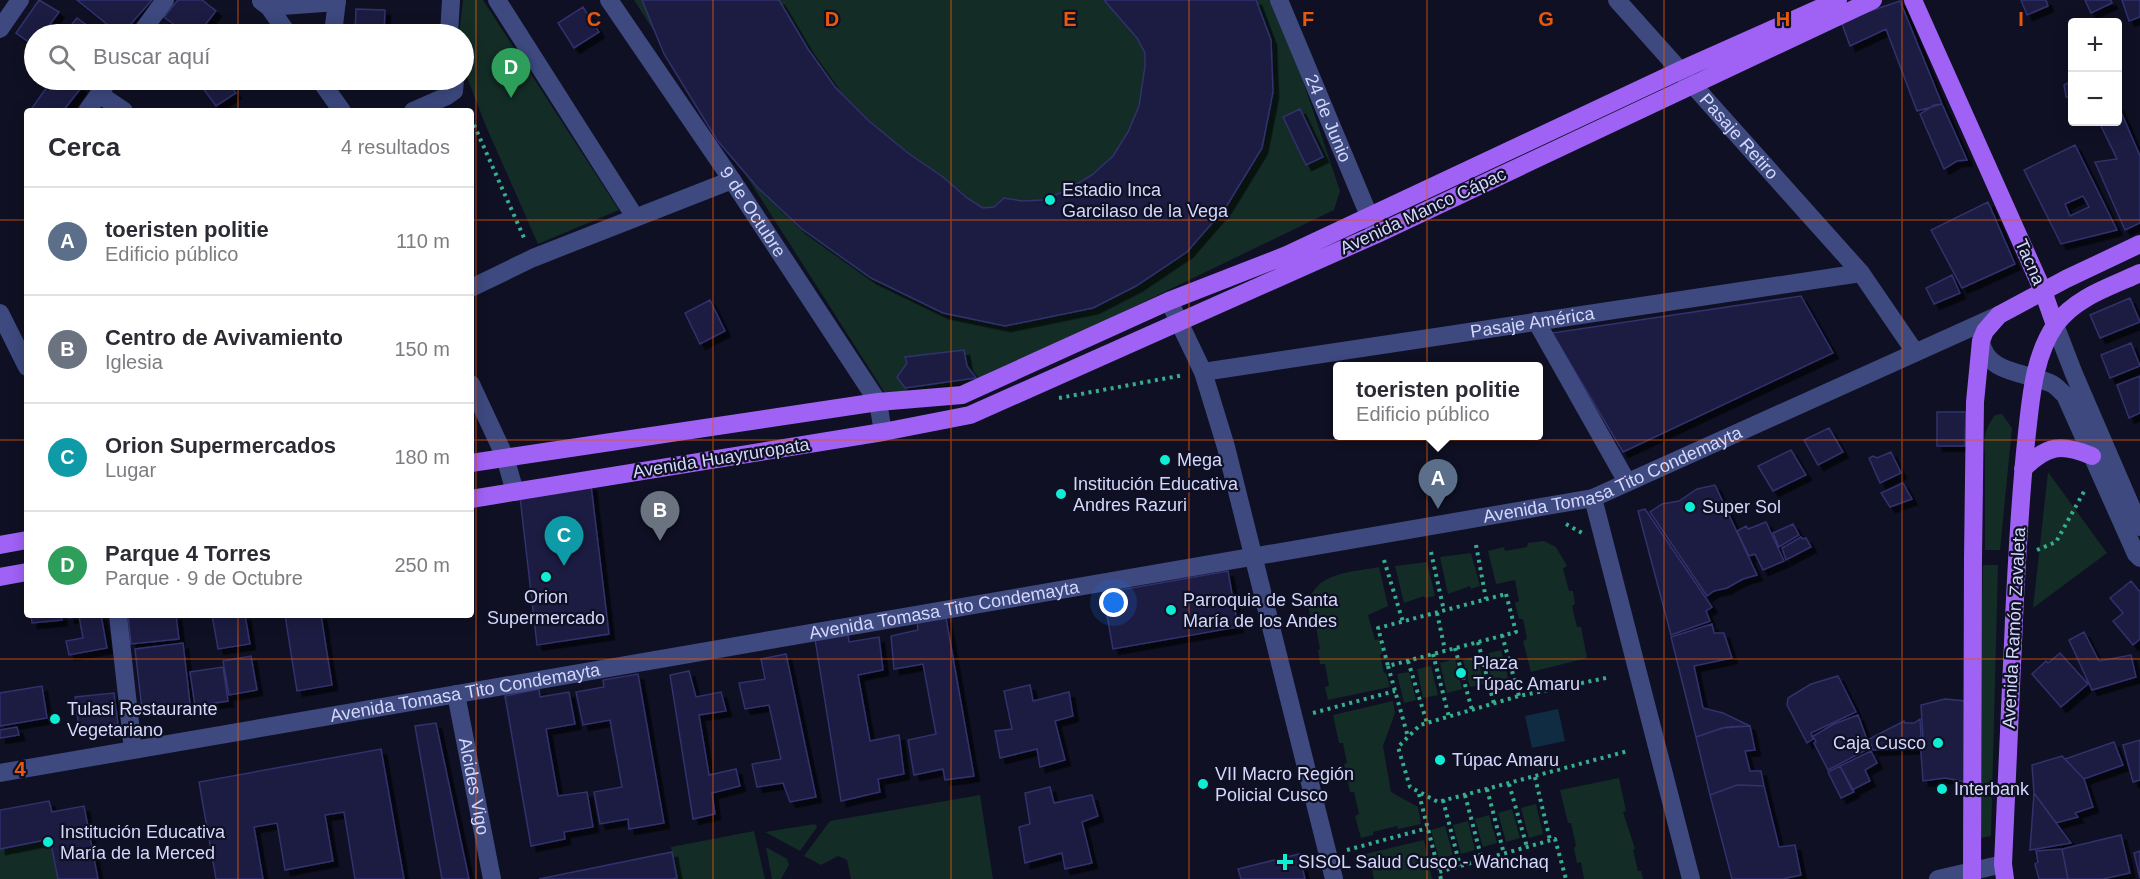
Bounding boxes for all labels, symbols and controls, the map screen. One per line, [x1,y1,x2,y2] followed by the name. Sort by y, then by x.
[587,8,601,30] text: C
[825,8,839,30] text: D
[1063,8,1077,30] text: E
[1302,8,1314,30] text: F
[1538,8,1554,30] text: G
[1776,8,1790,30] text: H
[2018,8,2024,30] text: I
[2068,18,2122,126] map controls
[2068,18,2122,72] button: +
[24,24,474,90] search box
[45,41,78,74] icon: search
[93,44,210,69] text: Buscar aquí
[492,48,530,98] pin: D
[1301,71,1355,165] street label: 24 de Junio
[2068,72,2122,126] button: −
[1695,89,1782,183] street label: Pasaje Retiro
[48,132,120,162] text: Cerca
[341,136,450,158] text: 4 resultados
[716,163,790,261] street label: 9 de Octubre
[1337,164,1509,258] street label: Avenida Manco Cápac
[1062,180,1229,221] place label: Estadio Inca Garcilaso de la Vega
[1043,193,1057,207] marker: Estadio Inca Garcilaso de la Vega
[105,217,269,242] text: toeristen politie
[60,230,75,252] text: A
[396,230,450,252] text: 110 m
[2011,236,2049,289] street label: Tacna
[105,243,238,265] text: Edificio público
[1469,303,1597,342] street label: Pasaje América
[105,325,343,350] text: Centro de Avivamiento
[60,338,75,360] text: B
[394,338,450,360] text: 150 m
[105,351,163,373] text: Iglesia
[1333,362,1543,440] popup
[1356,377,1520,402] text: toeristen politie
[1356,403,1490,425] text: Edificio público
[1482,422,1746,527] street label: Avenida Tomasa Tito Condemayta
[105,433,336,458] text: Orion Supermercados
[631,434,812,482] street label: Avenida Huayruropata
[60,446,75,468] text: C
[394,446,450,468] text: 180 m
[1177,450,1223,470] place label: Mega
[1158,453,1172,467] marker: Mega
[105,459,156,481] text: Lugar
[1418,460,1458,509] pin: A
[1073,474,1239,515] place label: Institución Educativa Andres Razuri
[1054,487,1068,501] marker: Institución Educativa Andres Razuri
[640,492,680,541] pin: B
[1702,497,1781,517] place label: Super Sol
[1683,500,1697,514] marker: Super Sol
[544,516,584,566] pin: C
[1999,526,2029,729] street label: Avenida Ramón Zavaleta
[105,541,271,566] text: Parque 4 Torres
[60,554,75,576] text: D
[394,554,450,576] text: 250 m
[105,567,303,589] text: Parque · 9 de Octubre
[539,570,553,584] marker: Orion Supermercado
[808,577,1082,643] street label: Avenida Tomasa Tito Condemayta
[487,587,605,628] place label: Orion Supermercado
[1099,588,1128,617] your location
[1183,590,1339,631] place label: Parroquia de Santa María de los Andes
[1164,603,1178,617] marker: Parroquia de Santa María de los Andes
[1473,653,1580,694] place label: Plaza Túpac Amaru
[329,659,603,726] street label: Avenida Tomasa Tito Condemayta
[1454,666,1468,680] marker: Plaza Túpac Amaru
[67,699,217,740] place label: Tulasi Restaurante Vegetariano
[48,712,62,726] marker: Tulasi Restaurante Vegetariano
[1833,733,1926,753] place label: Caja Cusco
[455,736,493,837] street label: Alcides Vigo
[1931,736,1945,750] marker: Caja Cusco
[1452,750,1559,770] place label: Túpac Amaru
[1433,753,1447,767] marker: Túpac Amaru
[14,758,26,780] text: 4
[1215,764,1354,805] place label: VII Macro Región Policial Cusco
[1196,777,1210,791] marker: VII Macro Región Policial Cusco
[1954,779,2030,799] place label: Interbank
[1935,782,1949,796] marker: Interbank
[60,822,226,863] place label: Institución Educativa María de la Merced
[41,835,55,849] marker: Institución Educativa María de la Merced
[1298,852,1549,872] place label: SISOL Salud Cusco - Wanchaq
[1276,853,1294,871] marker: SISOL Salud Cusco - Wanchaq

